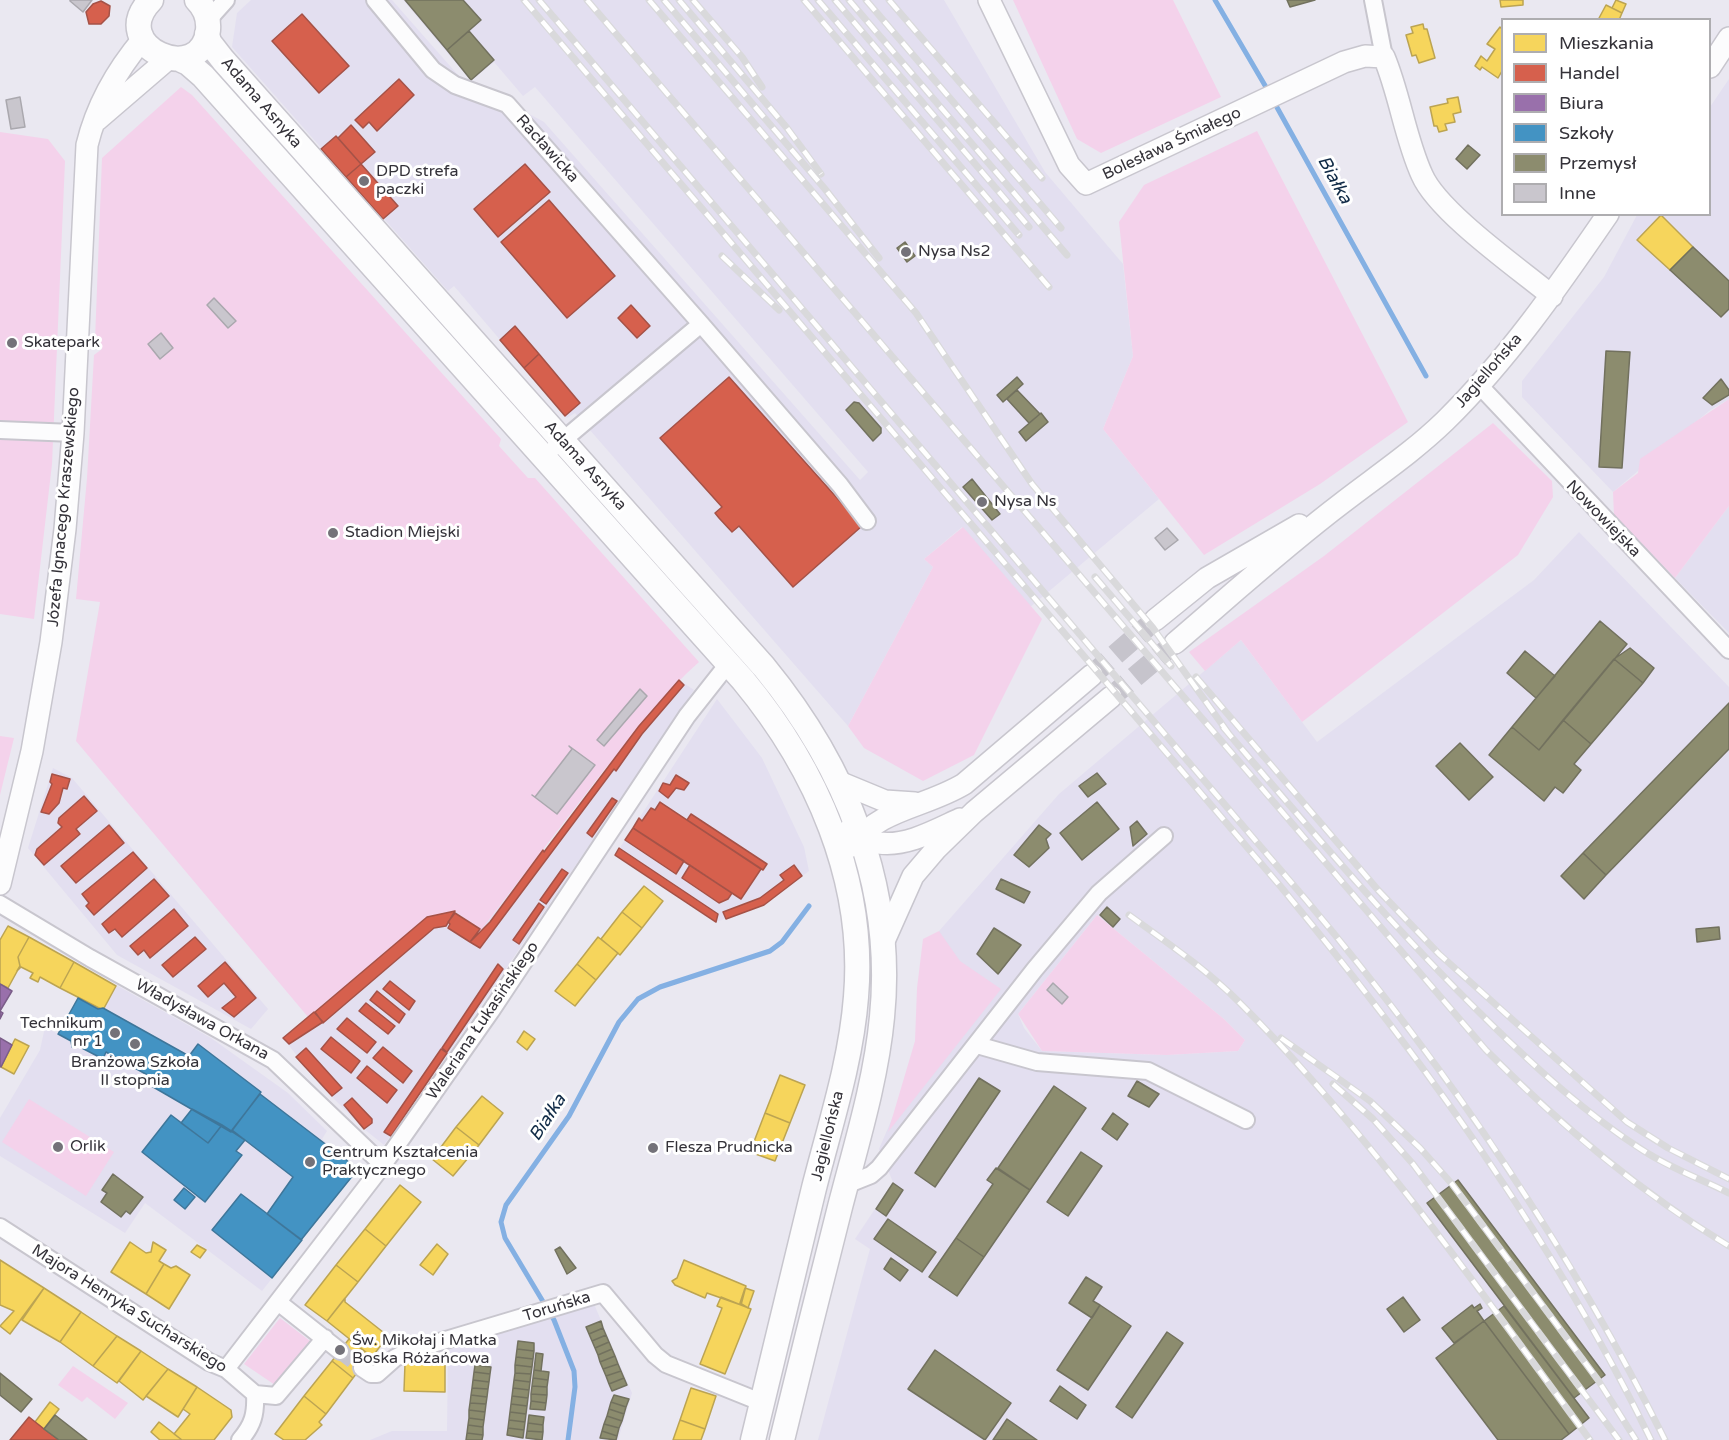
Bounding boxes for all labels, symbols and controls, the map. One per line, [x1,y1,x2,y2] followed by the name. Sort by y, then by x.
[1501,18,1711,216] legend
[1559,32,1654,54] text: Mieszkania
[216,54,306,152] street label: Adama Asnyka
[1559,62,1620,84] text: Handel
[1559,92,1604,114] text: Biura
[1100,103,1244,185] street label: Bolesława Śmiałego
[512,111,582,187] street label: Racławicka
[1559,122,1614,144] text: Szkoły
[1312,152,1356,208] water label: Białka
[1559,152,1636,174] text: Przemysł
[376,162,458,200] place label: DPD strefa paczki
[357,174,371,188] marker: DPD strefa paczki
[1559,182,1596,204] text: Inne
[918,242,991,262] place label: Nysa Ns2
[899,245,913,259] marker: Nysa Ns2
[1451,330,1527,412] street label: Jagiellońska
[24,333,100,353] place label: Skatepark
[5,336,19,350] marker: Skatepark
[44,386,84,628] street label: Józefa Ignacego Kraszewskiego
[540,417,630,515] street label: Adama Asnyka
[1562,477,1644,561] street label: Nowowiejska
[994,492,1056,512] place label: Nysa Ns
[975,495,989,509] marker: Nysa Ns
[345,523,460,543] place label: Stadion Miejski
[326,526,340,540] marker: Stadion Miejski
[423,938,543,1104] street label: Waleriana Łukasińskiego
[132,975,272,1065] street label: Władysława Orkana
[20,1014,103,1052] place label: Technikum nr 1
[108,1026,122,1040] marker: Technikum nr 1
[128,1037,142,1051] marker: Branżowa Szkoła II stopnia
[71,1053,199,1091] place label: Branżowa Szkoła II stopnia
[808,1089,848,1183] street label: Jagiellońska
[525,1091,571,1145] water label: Białka
[70,1137,106,1157] place label: Orlik
[665,1138,793,1158] place label: Flesza Prudnicka
[51,1140,65,1154] marker: Orlik
[646,1141,660,1155] marker: Flesza Prudnicka
[322,1143,478,1181] place label: Centrum Kształcenia Praktycznego
[303,1155,317,1169] marker: Centrum Kształcenia Praktycznego
[28,1241,230,1377] street label: Majora Henryka Sucharskiego
[521,1288,593,1326] street label: Toruńska
[352,1331,497,1369] place label: Św. Mikołaj i Matka Boska Różańcowa
[333,1343,347,1357] marker: Św. Mikołaj i Matka Boska Różańcowa

